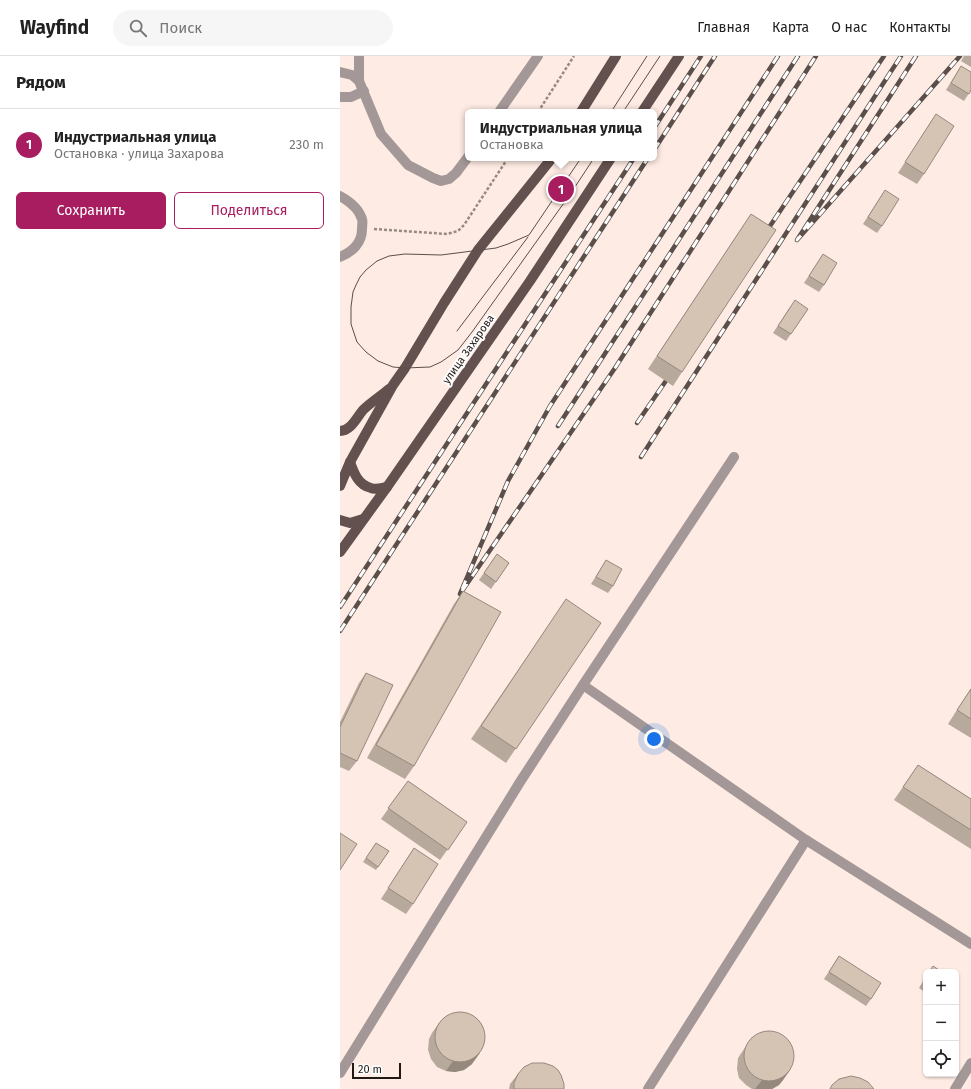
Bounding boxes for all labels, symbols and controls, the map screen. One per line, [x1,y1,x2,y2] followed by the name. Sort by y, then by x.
[113,10,393,46] search box
[20,16,89,39] text: Wayfind
[127,17,149,39] icon: search
[159,19,202,37] text: Поиск
[697,19,750,36] text: Главная
[772,19,809,36] text: Карта
[831,19,867,36] text: О нас
[889,19,951,36] text: Контакты
[16,72,66,93] text: Рядом
[465,109,657,161] popup
[480,119,642,137] text: Индустриальная улица
[54,128,216,146] text: Индустриальная улица
[26,137,32,152] text: 1
[289,137,324,152] text: 230 m
[480,137,544,152] text: Остановка
[54,146,224,161] text: Остановка · улица Захарова
[548,174,574,204] pin: 1
[16,192,166,229] button: Сохранить
[174,192,324,229] button: Поделиться
[440,312,497,386] street label: улица Захарова
[644,729,664,749] your location
[923,969,959,1077] map controls
[923,969,959,1005] button: +
[923,1005,959,1041] button: −
[923,1041,959,1077] button: locate
[352,1061,401,1080] scale bar
[358,1063,382,1076] text: 20 m

